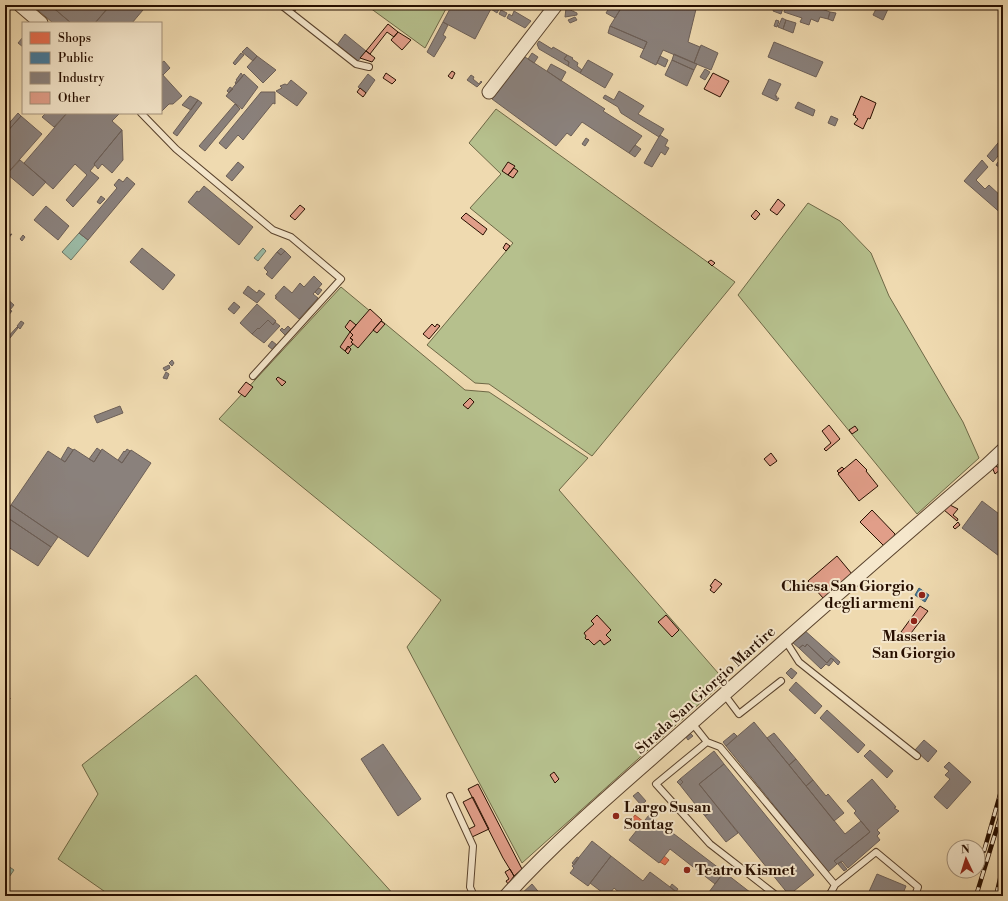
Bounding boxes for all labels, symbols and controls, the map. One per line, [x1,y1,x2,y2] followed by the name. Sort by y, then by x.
[22,22,162,114] legend
[58,31,91,46] text: Shops
[58,51,94,66] text: Public
[58,71,105,86] text: Industry
[58,91,90,106] text: Other
[781,577,914,613] place label: Chiesa San Giorgio degli armeni
[917,590,927,600] marker: Chiesa San Giorgio degli armeni
[909,616,919,626] marker: Masseria San Giorgio
[631,622,779,758] street label: Strada San Giorgio Martire
[872,627,956,663] place label: Masseria San Giorgio
[624,798,712,834] place label: Largo Susan Sontag
[611,811,621,821] marker: Largo Susan Sontag
[946,839,986,879] north arrow
[961,843,970,857] text: N
[695,861,796,880] place label: Teatro Kismet
[682,865,692,875] marker: Teatro Kismet

